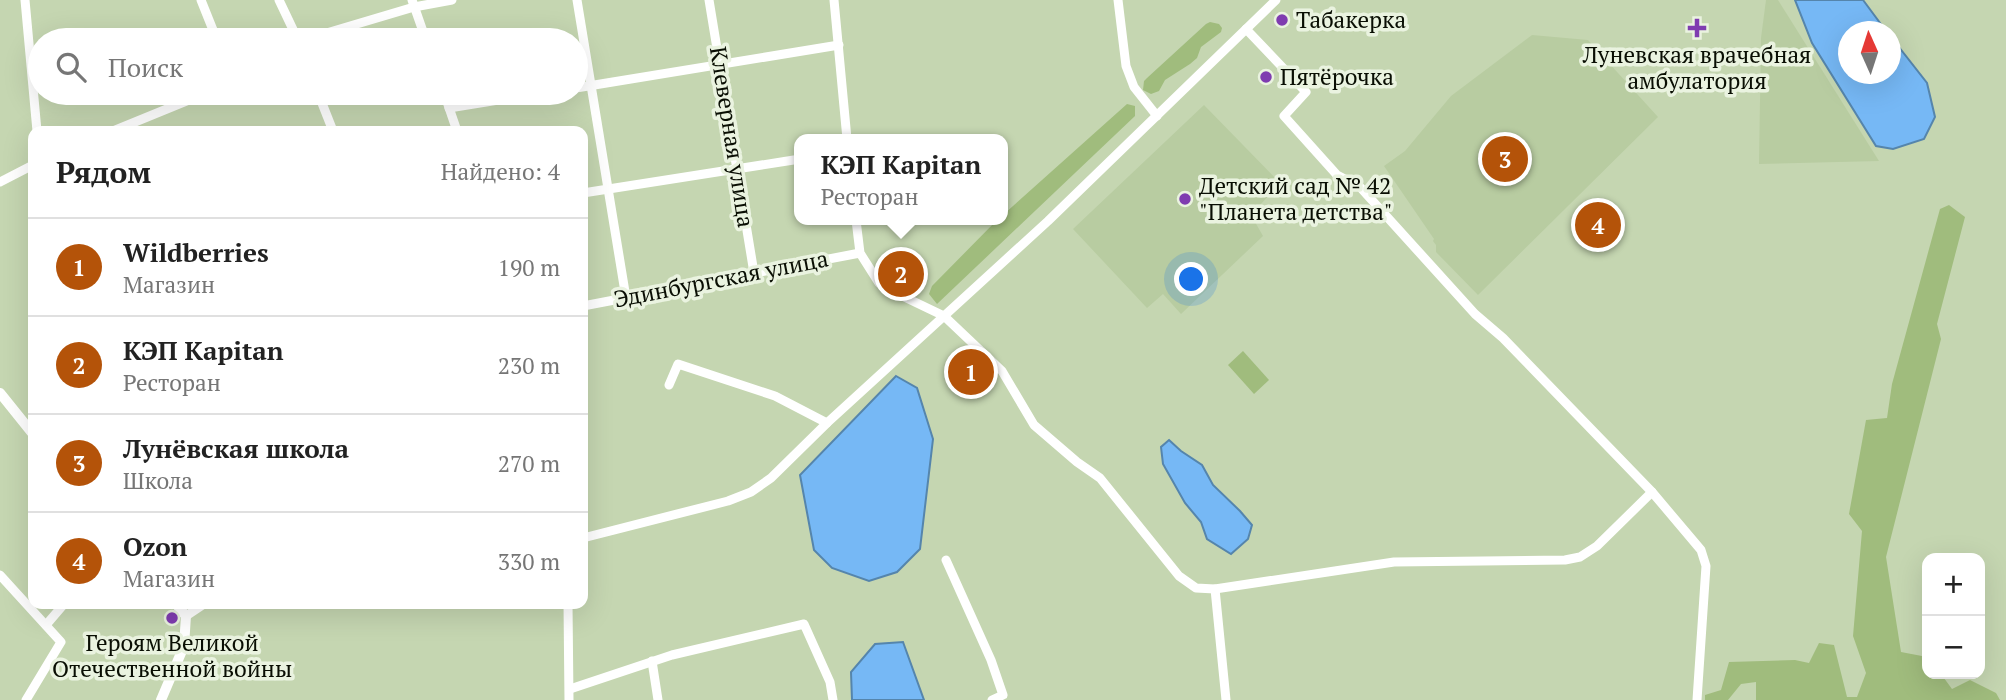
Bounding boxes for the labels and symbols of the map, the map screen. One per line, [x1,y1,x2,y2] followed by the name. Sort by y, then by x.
[1296,4,1406,35] place label: Табакерка
[1274,12,1290,28] marker: Табакерка
[1687,18,1707,38] marker: Луневская врачебная амбулатория
[1838,21,1901,84] north arrow
[1582,39,1811,96] place label: Луневская врачебная амбулатория
[703,44,762,230] street label: Клеверная улица
[1280,61,1394,92] place label: Пятёрочка
[1258,69,1274,85] marker: Пятёрочка
[1482,133,1528,185] pin: 3
[1199,170,1393,227] place label: Детский сад № 42 "Планета детства"
[1177,191,1193,207] marker: Детский сад № 42 "Планета детства"
[1575,199,1621,251] pin: 4
[611,242,831,314] street label: Эдинбургская улица
[878,248,924,300] pin: 2
[1174,262,1208,296] your location
[948,346,994,398] pin: 1
[164,610,180,626] marker: Героям Великой Отечественной войны
[52,627,292,684] place label: Героям Великой Отечественной войны

